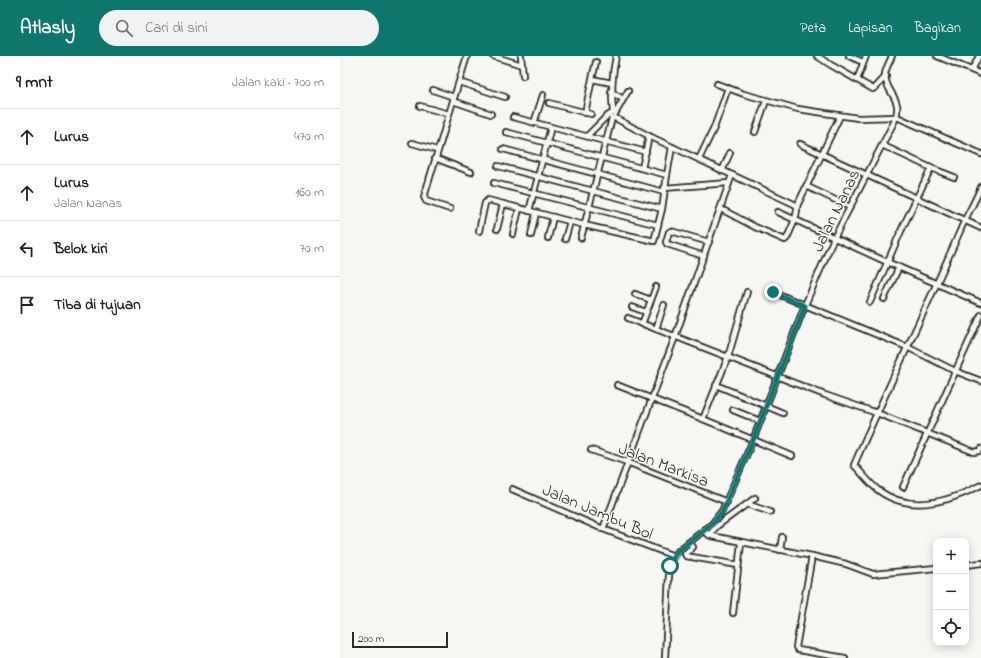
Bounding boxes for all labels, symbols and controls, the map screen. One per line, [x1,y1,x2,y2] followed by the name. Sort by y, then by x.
[99,10,379,46] search box
[20,15,75,42] text: Atlasly
[113,17,135,39] icon: search
[145,17,208,39] text: Cari di sini
[800,18,826,39] text: Peta
[848,18,893,39] text: Lapisan
[915,18,961,39] text: Bagikan
[16,70,53,95] text: 9 mnt
[232,73,324,92] text: Jalan kaki · 700 m
[16,126,38,148] icon: ahead
[54,126,89,148] text: Lurus
[294,127,324,146] text: 470 m
[806,165,867,256] street label: Jalan Nanas
[54,172,89,194] text: Lurus
[16,182,38,204] icon: ahead
[295,183,324,202] text: 160 m
[54,194,122,213] text: Jalan Nanas
[16,238,38,260] icon: left
[54,238,108,260] text: Belok kiri
[300,239,324,258] text: 70 m
[764,283,782,301] route end
[16,294,38,316] icon: arrive
[54,294,141,316] text: Tiba di tujuan
[615,437,712,494] street label: Jalan Markisa
[538,478,657,547] street label: Jalan Jambu Bol
[933,538,969,646] map controls
[933,538,969,574] button: +
[661,557,679,575] route start
[933,574,969,610] button: −
[933,610,969,646] button: locate
[352,630,448,649] scale bar
[358,631,384,647] text: 200 m

